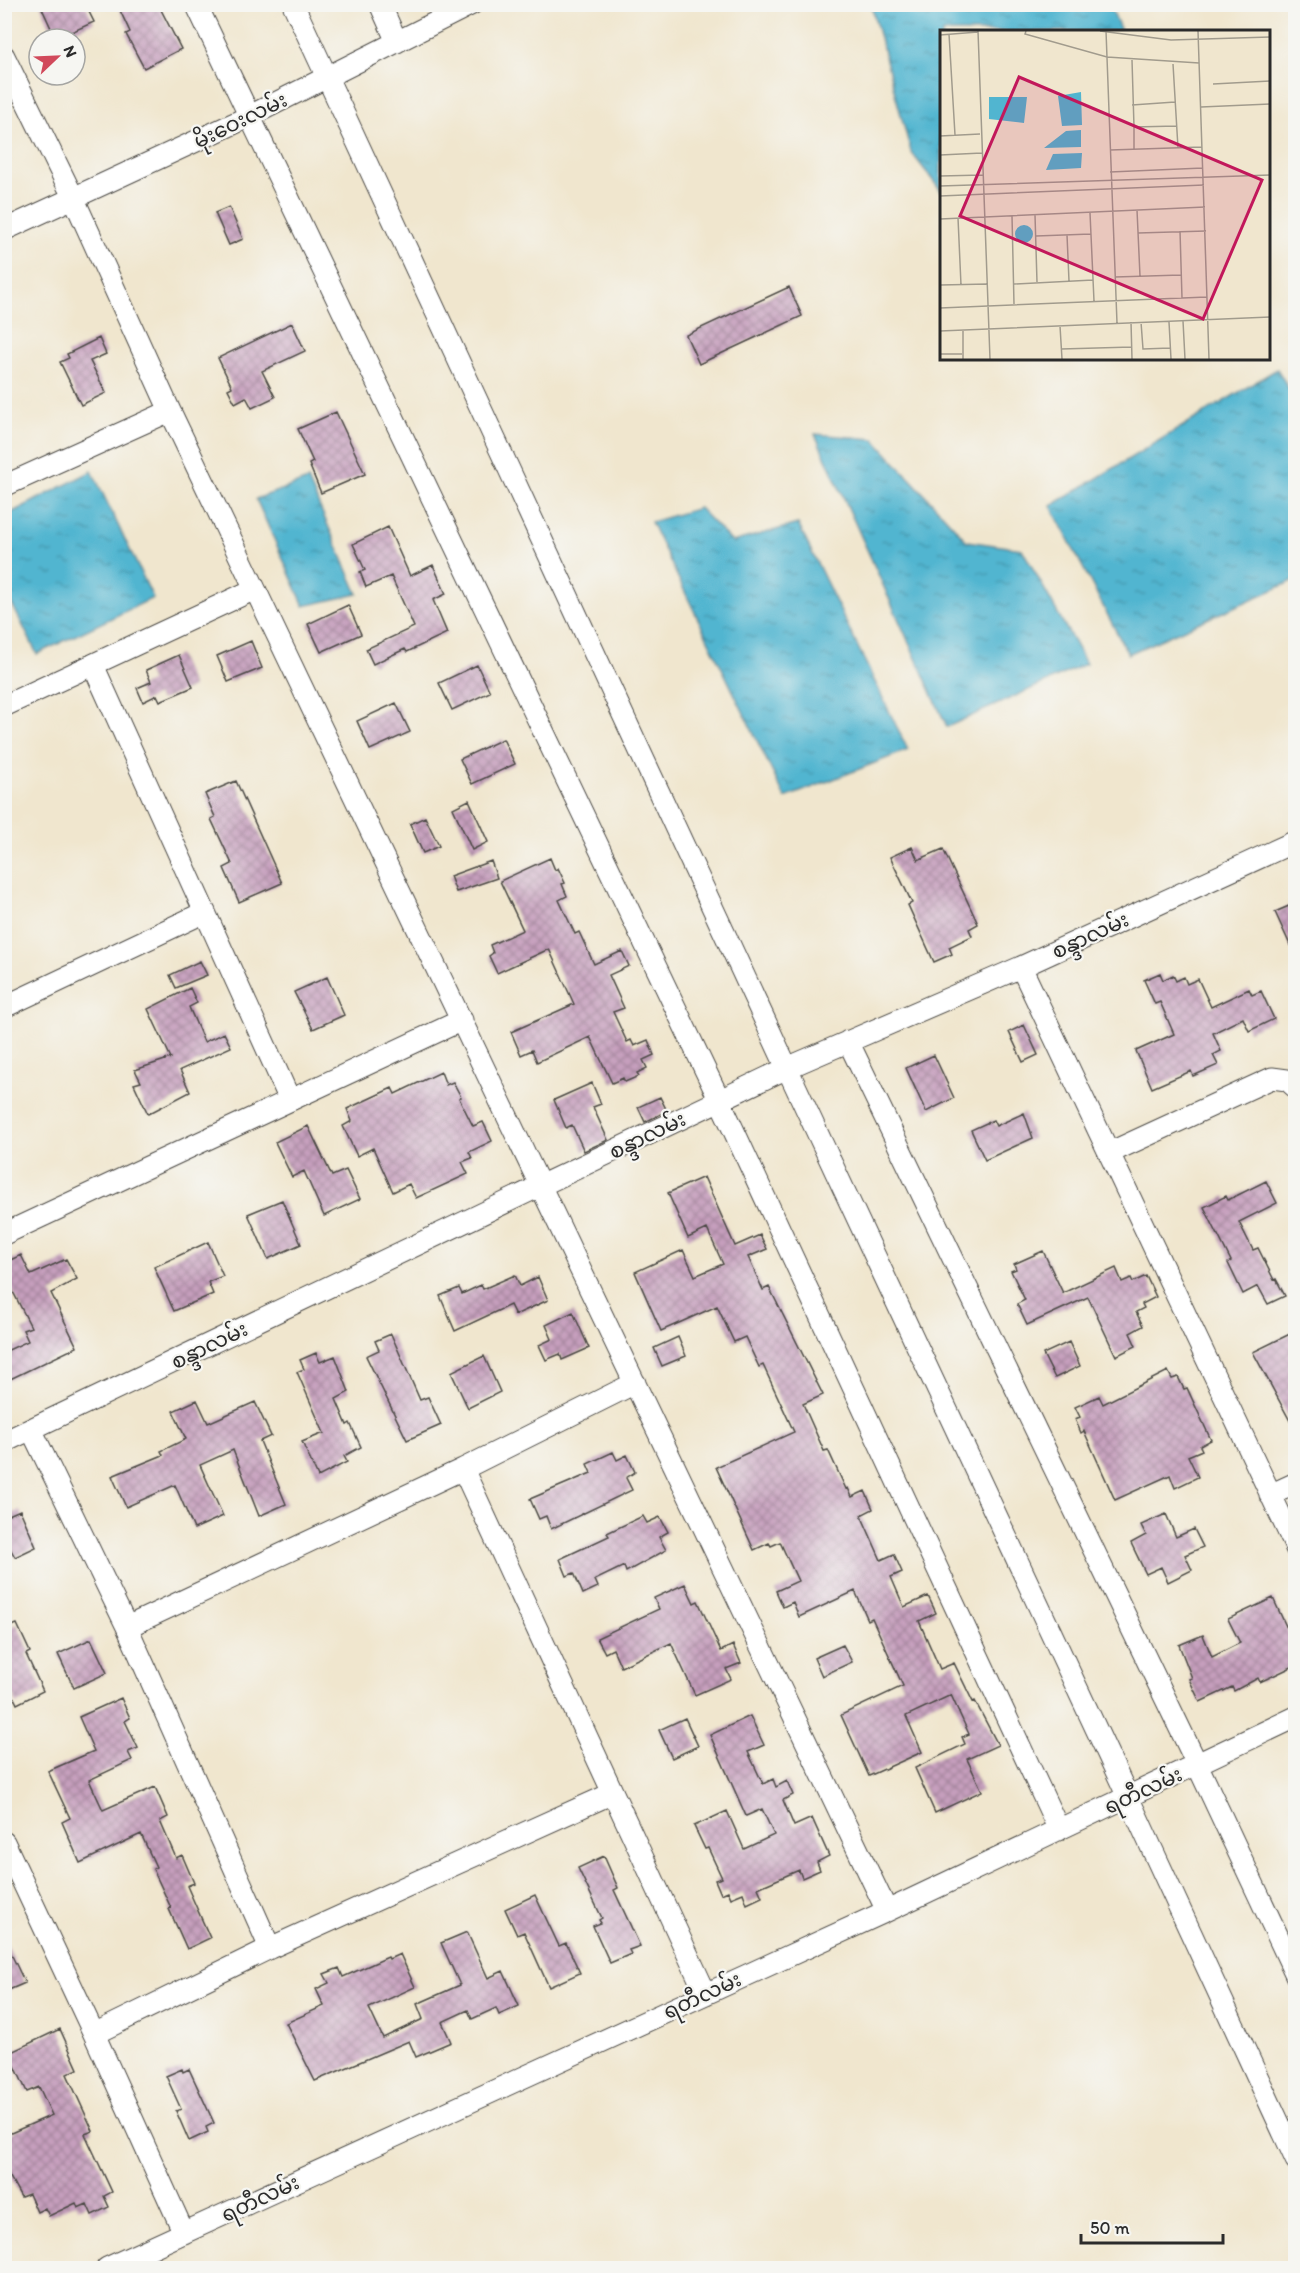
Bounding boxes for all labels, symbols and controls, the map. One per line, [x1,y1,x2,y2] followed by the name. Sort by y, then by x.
[27,27,87,87] north arrow
[940,30,1270,360] inset map
[59,43,81,60] text: N
[188,84,293,158] street label: မိုးဝေးလမ်း
[1046,904,1135,969] street label: စန္ဒာလမ်း
[603,1103,692,1169] street label: စန္ဒာလမ်း
[165,1313,254,1379] street label: စန္ဒာလမ်း
[1099,1758,1188,1823] street label: ရတီလမ်း
[658,1963,747,2028] street label: ရတီလမ်း
[216,2166,305,2231] street label: ရတီလမ်း
[1081,2207,1224,2245] scale bar
[1090,2217,1130,2239] text: 50 m

